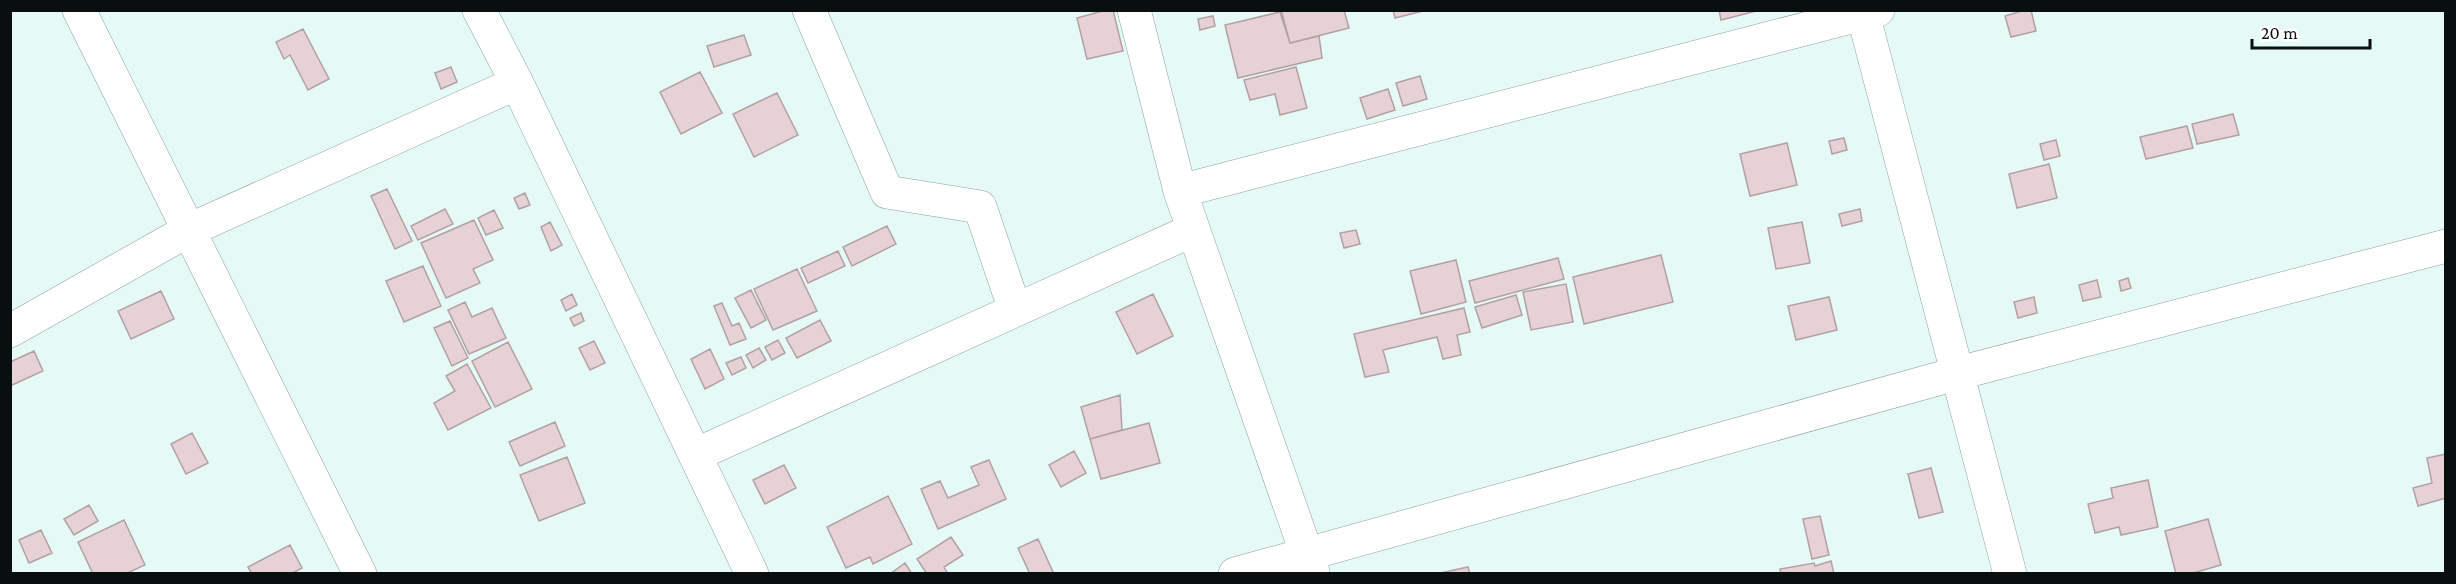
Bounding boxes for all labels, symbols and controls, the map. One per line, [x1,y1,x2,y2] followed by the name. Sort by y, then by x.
[2252,12,2370,50] scale bar
[2261,23,2298,43] text: 20 m

